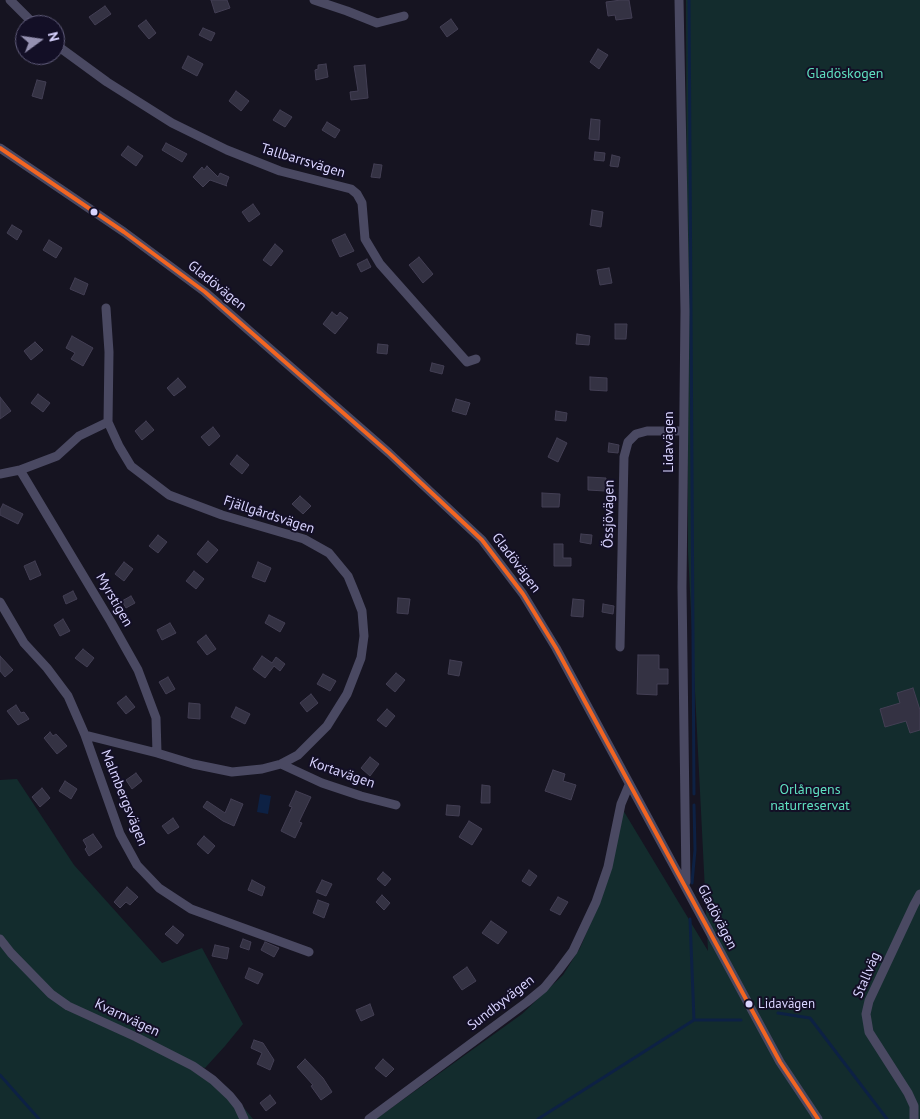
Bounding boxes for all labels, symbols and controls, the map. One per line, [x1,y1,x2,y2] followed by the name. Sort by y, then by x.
[15,15,65,65] north arrow
[44,30,63,43] text: N
[807,66,883,82] park label: Gladöskogen
[259,140,347,182] street label: Tallbarrsvägen
[89,207,99,217] unlabelled marker
[184,257,250,315] street label: Gladövägen
[661,411,677,473] street label: Lidavägen
[600,480,618,548] street label: Össjövägen
[221,492,317,538] street label: Fjällgårdsvägen
[488,530,544,596] street label: Gladövägen
[92,570,136,630] street label: Myrstigen
[97,747,151,849] street label: Malmbergsvägen
[307,754,377,792] street label: Kortavägen
[770,782,850,814] park label: Orlångens naturreservat
[694,882,740,952] street label: Gladövägen
[850,949,884,1001] street label: Stallväg
[464,972,538,1034] street label: Sundbyvägen
[92,996,162,1040] street label: Kvarnvägen
[758,996,815,1012] place label: Lidavägen
[744,999,754,1009] marker: Lidavägen

